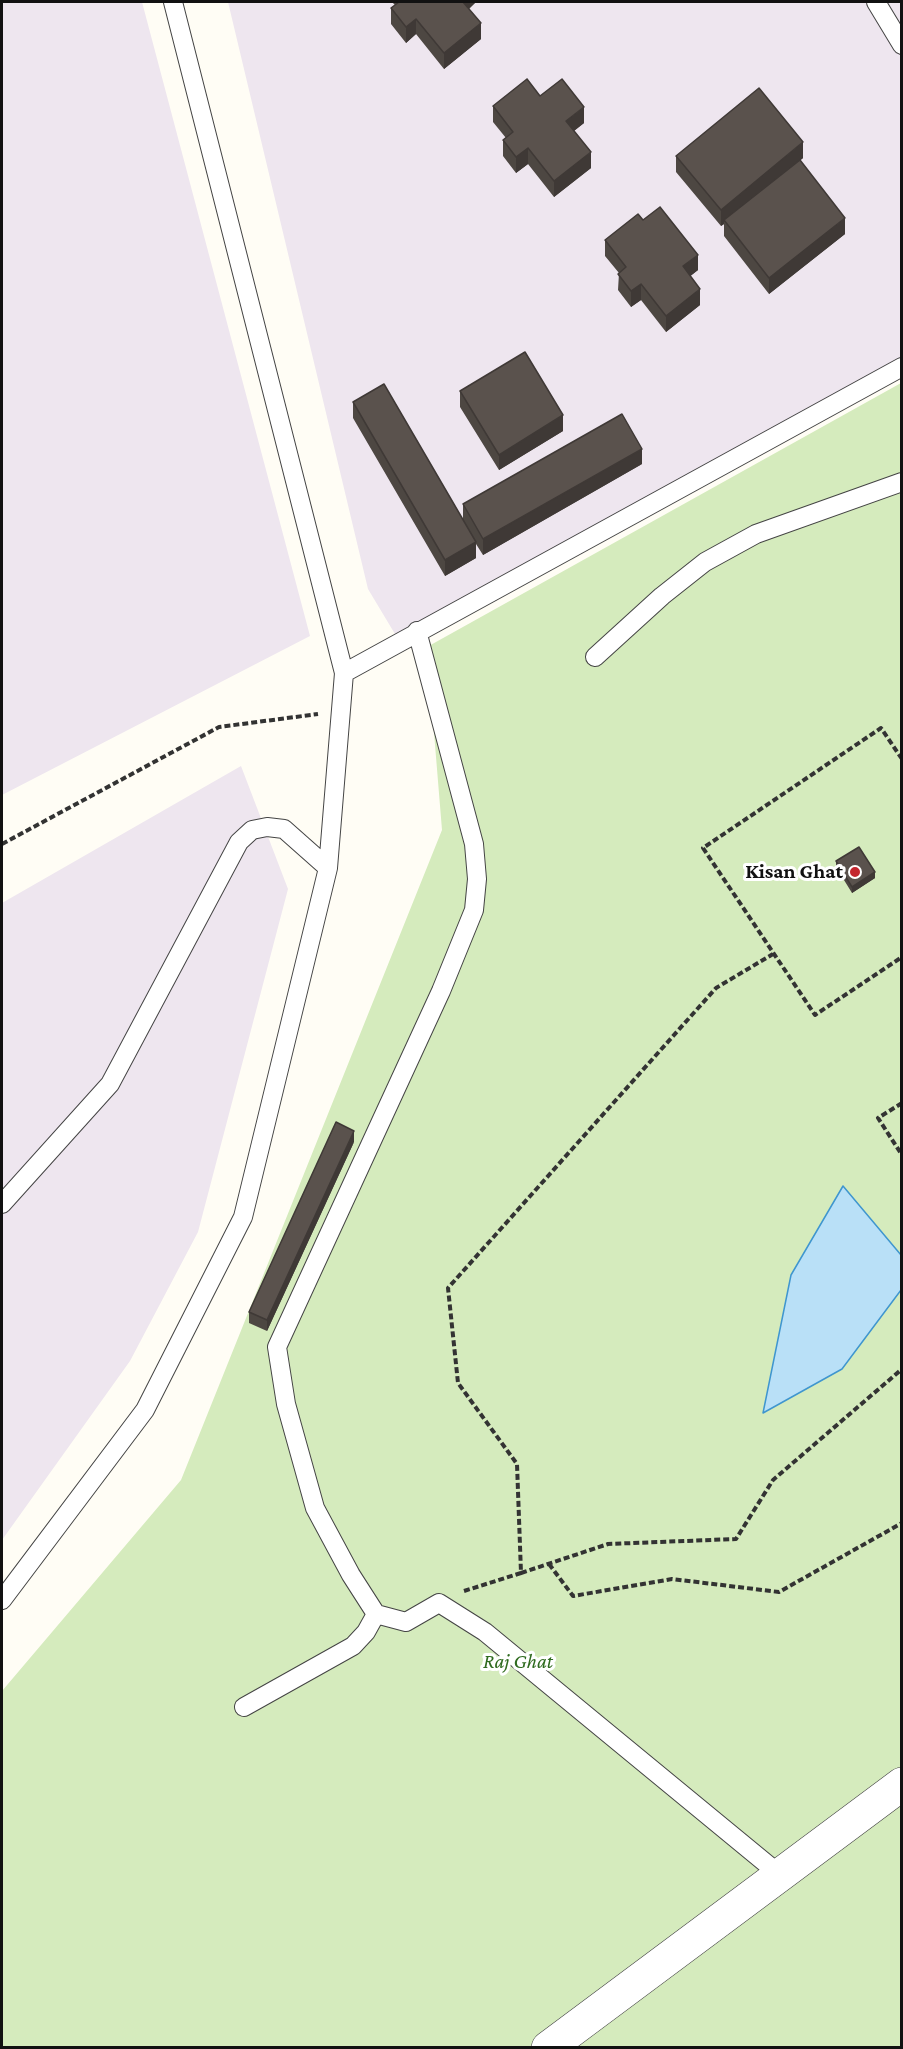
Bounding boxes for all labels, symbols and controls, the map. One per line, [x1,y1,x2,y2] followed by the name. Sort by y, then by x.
[745,859,843,885] place label: Kisan Ghat
[848,865,862,879] marker: Kisan Ghat
[483,1649,553,1675] park label: Raj Ghat

